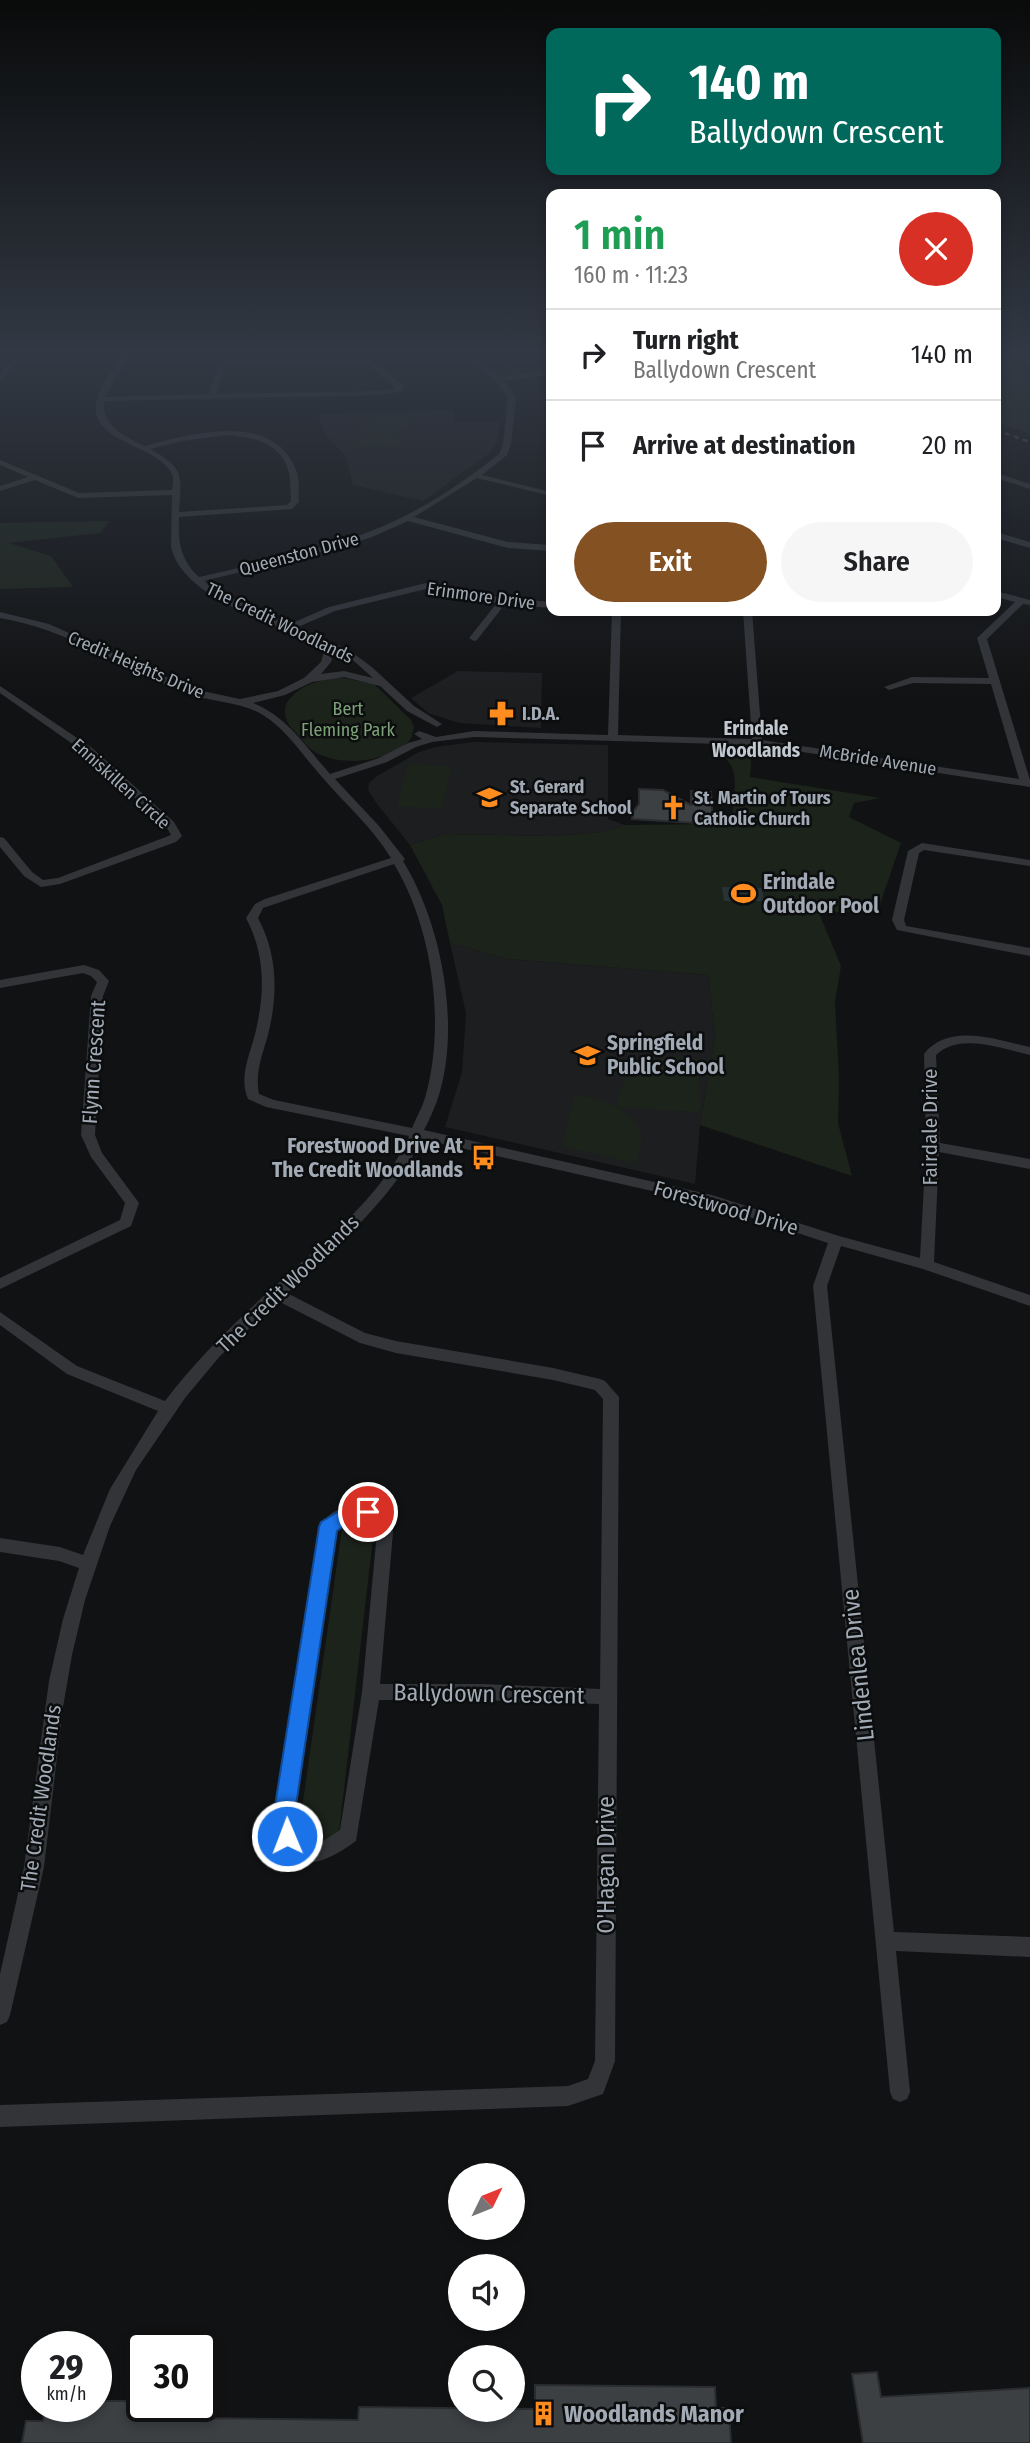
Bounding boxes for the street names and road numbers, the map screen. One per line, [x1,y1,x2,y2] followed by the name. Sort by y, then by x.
[237,527,361,580] street label: Queenston Drive
[203,578,357,668] street label: The Credit Woodlands
[426,578,537,614] street label: Erinmore Drive
[64,626,208,704] street label: Credit Heights Drive
[67,734,175,834] street label: Enniskillen Circle
[818,740,938,780] street label: McBride Avenue
[77,999,111,1125] street label: Flynn Crescent
[917,1069,943,1185] street label: Fairdale Drive
[651,1175,801,1241] street label: Forestwood Drive
[211,1209,365,1359] street label: The Credit Woodlands
[836,1588,880,1742] street label: Lindenlea Drive
[393,1678,585,1710] street label: Ballydown Crescent
[15,1703,67,1893] street label: The Credit Woodlands
[592,1796,620,1934] street label: O'Hagan Drive

